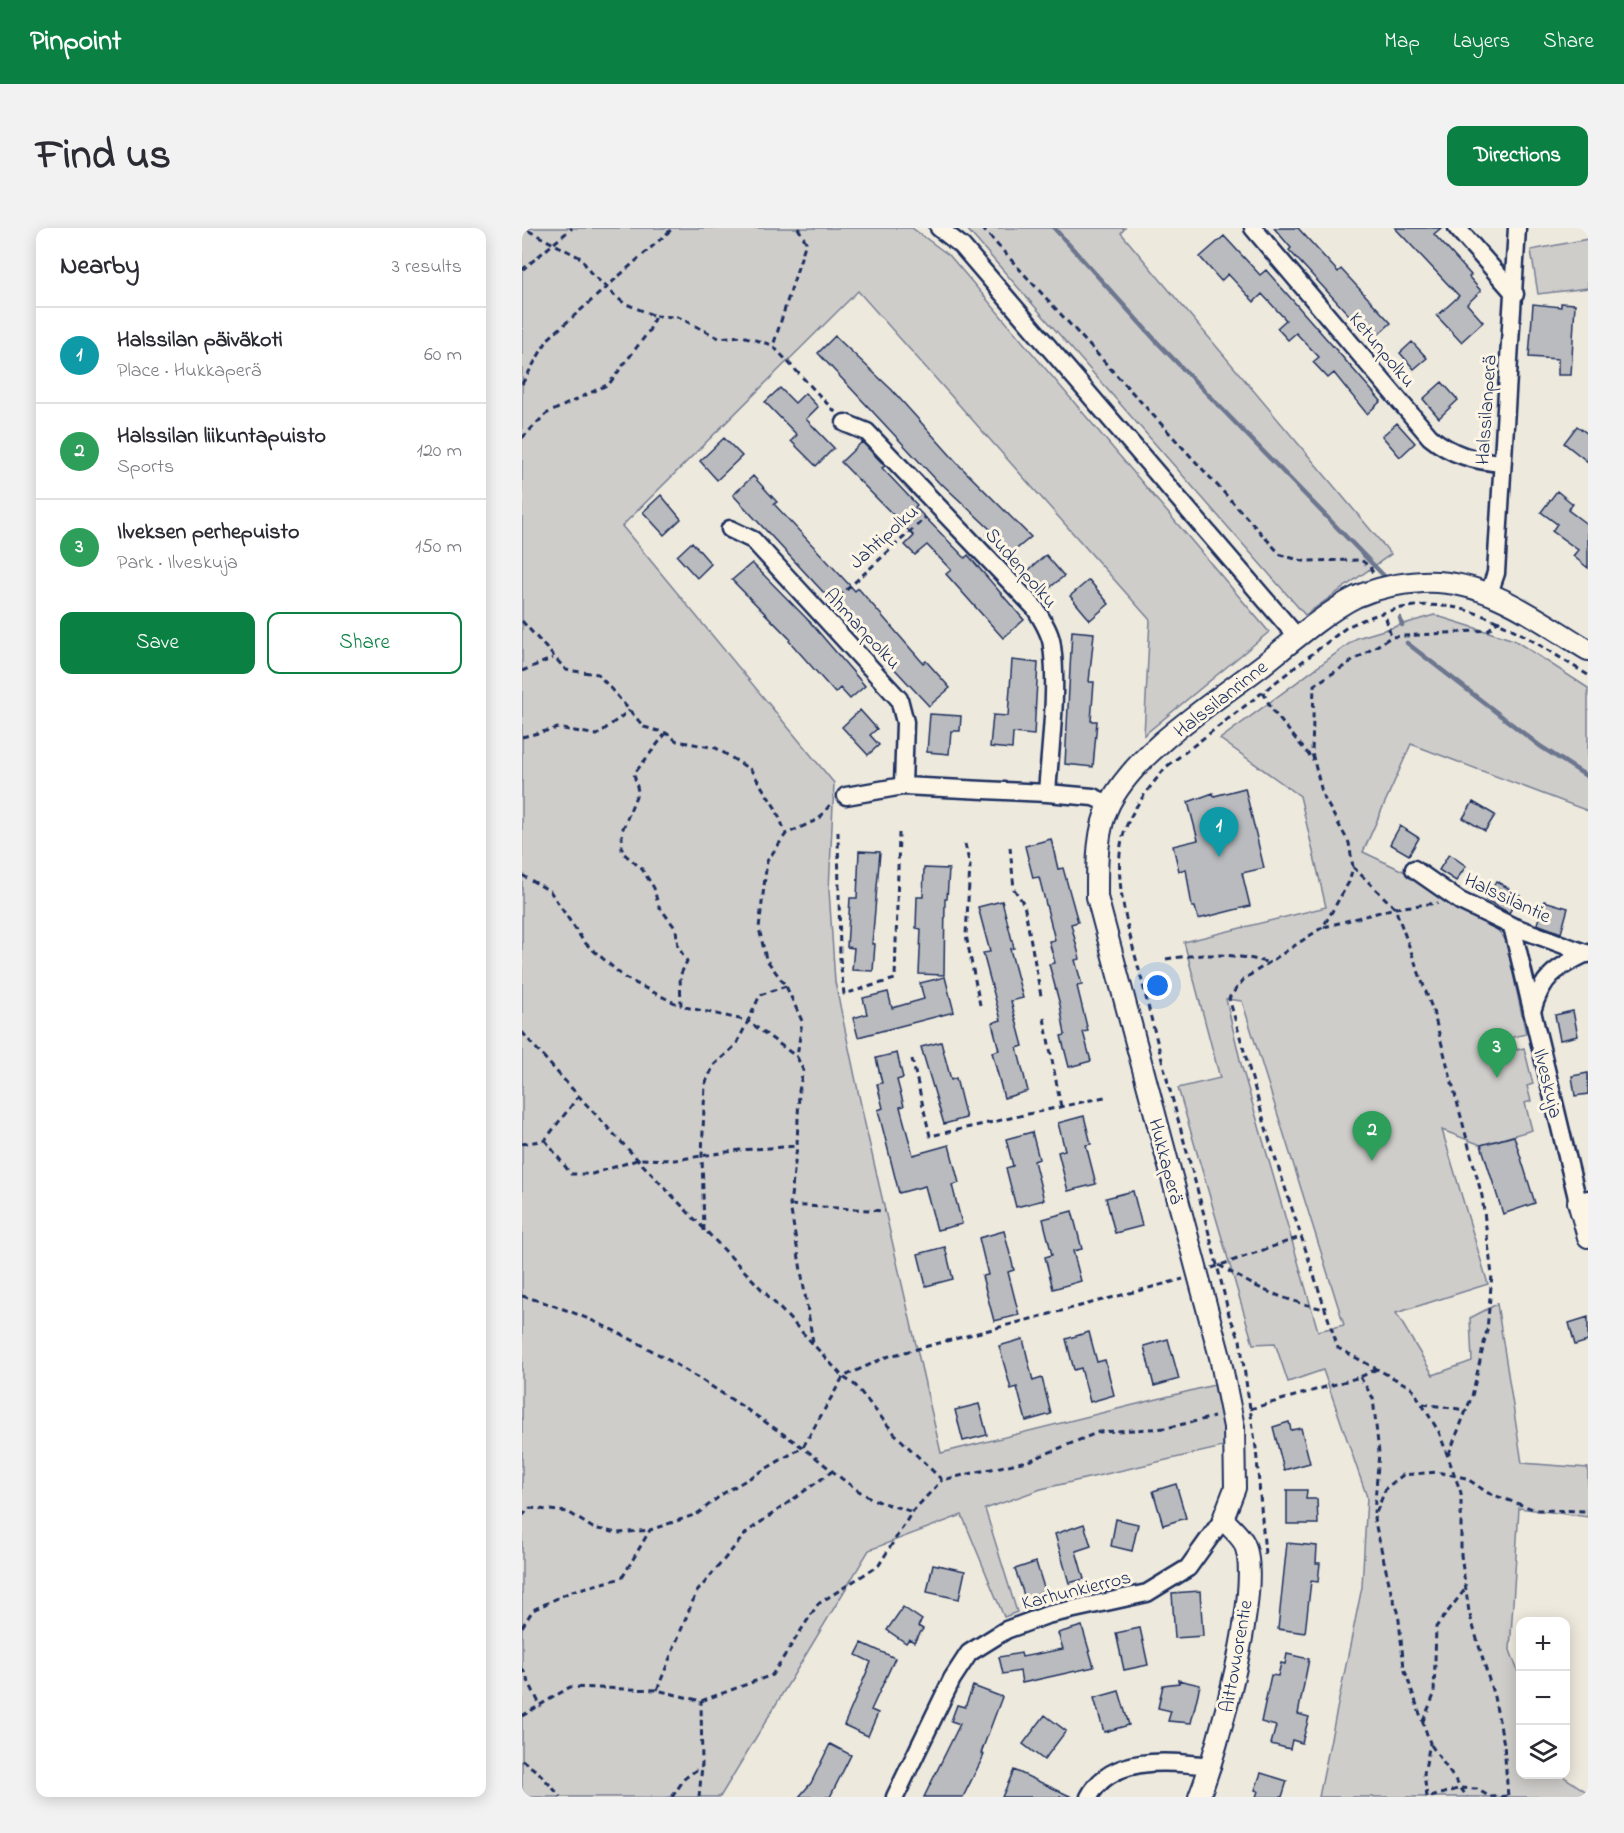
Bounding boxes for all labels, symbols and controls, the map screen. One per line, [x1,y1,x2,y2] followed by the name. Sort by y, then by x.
[30,22,121,63] text: Pinpoint
[1384,27,1420,57] text: Map
[1453,27,1510,57] text: Layers
[1543,27,1594,57] text: Share
[36,126,171,187] text: Find us
[1447,126,1588,186] button: Directions
[60,248,139,286] text: Nearby
[392,253,462,282] text: 3 results
[1341,307,1421,395] street label: Ketunpolku
[117,325,283,357] text: Halssilan päiväkoti
[76,341,83,370] text: 1
[424,341,462,370] text: 60 m
[1469,354,1506,466] street label: Halssilanperä
[117,357,261,386] text: Place · Hukkaperä
[117,421,326,453] text: Halssilan liikuntapuisto
[75,437,84,466] text: 2
[417,437,462,466] text: 120 m
[117,453,174,482] text: Sports
[844,499,926,577] street label: Jahtipolku
[117,517,299,549] text: Ilveksen perhepuisto
[977,522,1063,615] street label: Sudenpolku
[75,533,84,562] text: 3
[415,533,462,562] text: 150 m
[117,549,238,578] text: Park · Ilveskuja
[816,582,907,677] street label: Ahmanpolku
[60,612,255,674] button: Save
[267,612,462,674] button: Share
[1168,654,1275,746] street label: Halssilanrinne
[1200,808,1238,857] pin: 1
[1459,866,1555,932] street label: Halssilantie
[1143,971,1172,1000] your location
[1478,1028,1516,1078] pin: 3
[1524,1046,1569,1121] street label: Ilveskuja
[1352,1112,1392,1161] pin: 2
[1139,1116,1190,1208] street label: Hukkaperä
[1019,1564,1134,1619] street label: Karhunkierros
[1213,1598,1262,1715] street label: Aittovuorentie
[1516,1617,1570,1779] map controls
[1516,1617,1570,1671] button: +
[1516,1671,1570,1725] button: −
[1516,1725,1570,1779] button: layers

